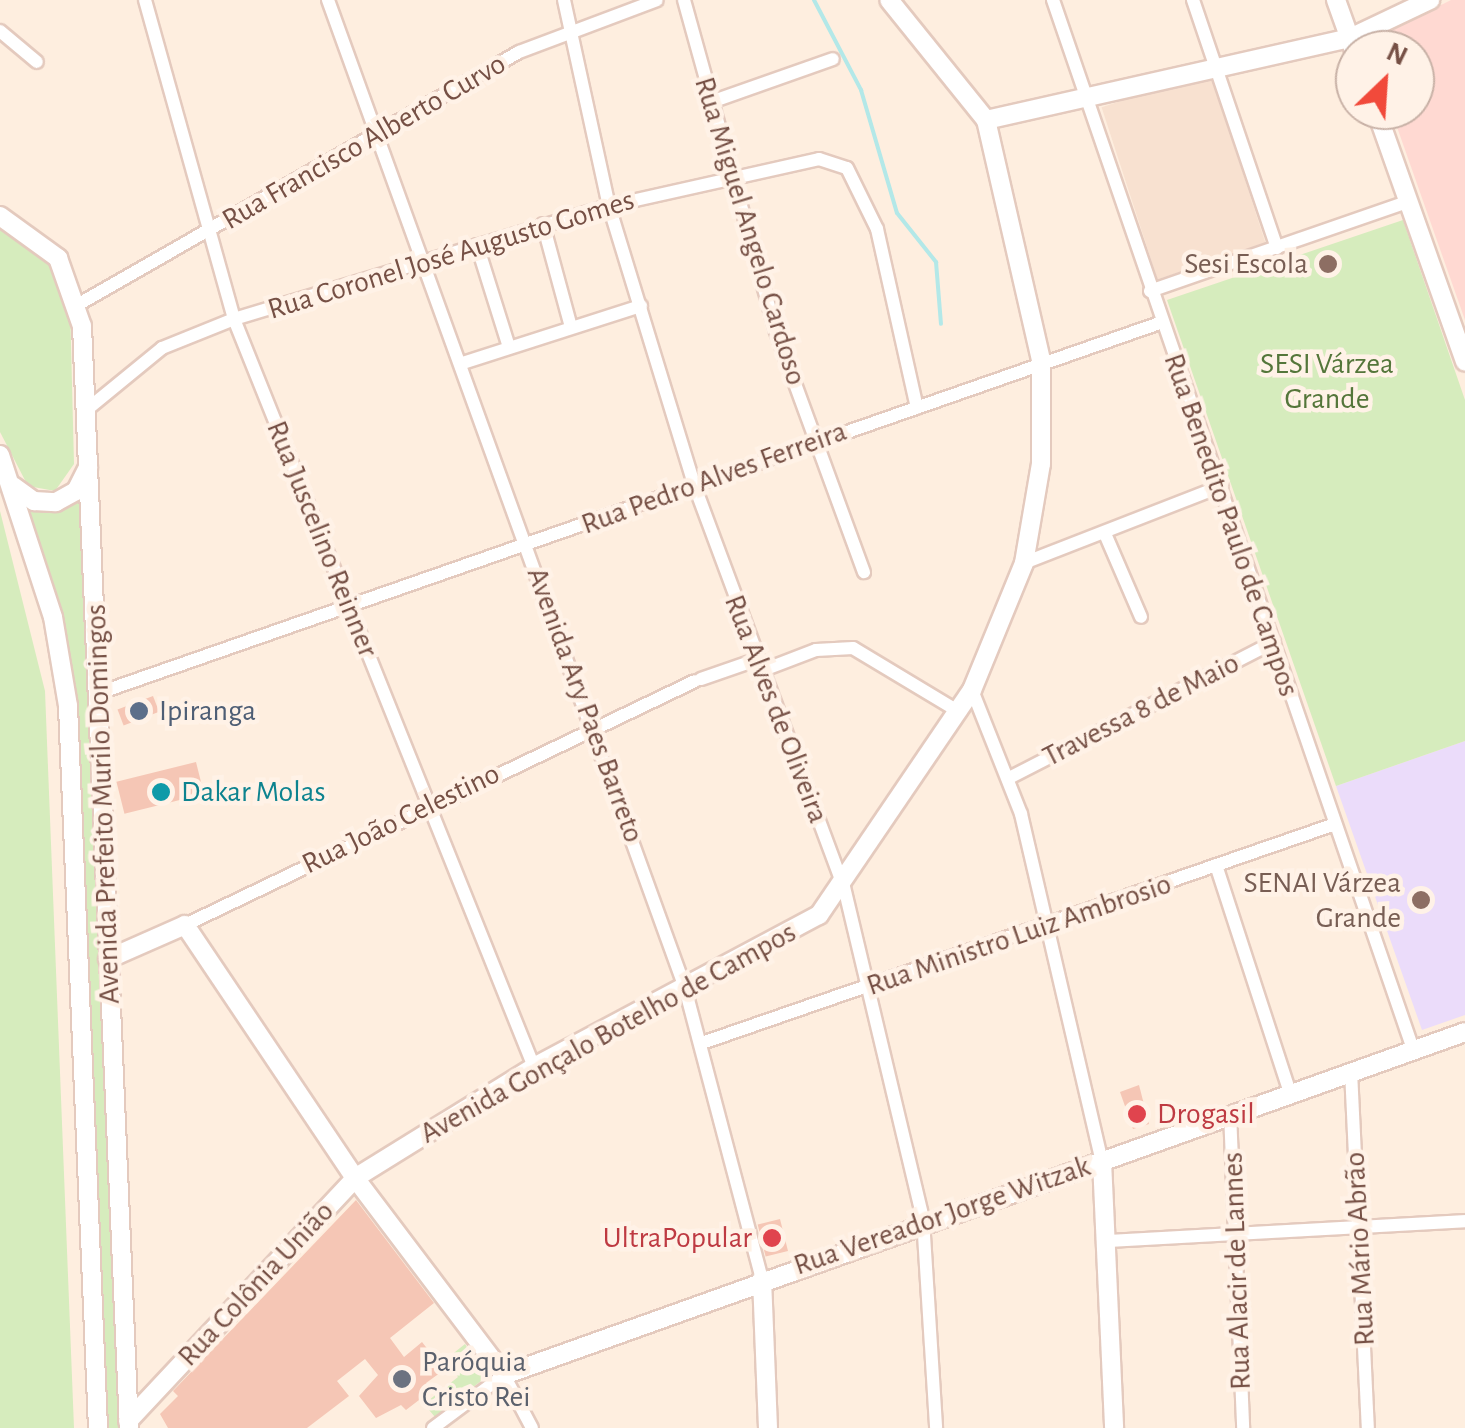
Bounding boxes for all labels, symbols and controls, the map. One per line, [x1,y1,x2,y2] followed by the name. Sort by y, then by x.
[1335,30,1435,130] north arrow
[1382,38,1412,71] text: N
[216,46,512,238] street label: Rua Francisco Alberto Curvo
[686,73,814,389] street label: Rua Miguel Angelo Cardoso
[263,182,639,328] street label: Rua Coronel José Augusto Gomes
[1184,246,1308,282] place label: Sesi Escola
[1317,253,1339,275] marker: Sesi Escola
[1260,346,1394,416] park label: SESI Várzea Grande
[1155,349,1307,701] street label: Rua Benedito Paulo de Campos
[577,413,851,543] street label: Rua Pedro Alves Ferreira
[258,416,386,662] street label: Rua Juscelino Reinner
[518,563,652,847] street label: Avenida Ary Paes Barreto
[716,590,836,828] street label: Rua Alves de Oliveira
[78,603,128,1005] street label: Avenida Prefeito Murilo Domingos
[1037,645,1245,775] street label: Travessa 8 de Maio
[159,693,256,729] place label: Ipiranga
[128,700,150,722] marker: Ipiranga
[296,756,506,882] street label: Rua João Celestino
[181,774,326,810] place label: Dakar Molas
[150,781,172,803] marker: Dakar Molas
[1243,865,1401,936] place label: SENAI Várzea Grande
[862,866,1176,1004] street label: Rua Ministro Luiz Ambrosio
[1410,889,1432,911] marker: SENAI Várzea Grande
[414,914,802,1152] street label: Avenida Gonçalo Botelho de Campos
[1157,1096,1255,1132] place label: Drogasil
[1126,1103,1148,1125] marker: Drogasil
[789,1148,1095,1284] street label: Rua Vereador Jorge Witzak
[1215,1151,1259,1391] street label: Rua Alacir de Lannes
[1337,1151,1383,1347] street label: Rua Mário Abrão
[170,1194,342,1374] street label: Rua Colônia União
[603,1220,752,1256] place label: UltraPopular
[761,1227,783,1249] marker: UltraPopular
[422,1344,531,1414] place label: Paróquia Cristo Rei
[391,1368,413,1390] marker: Paróquia Cristo Rei

